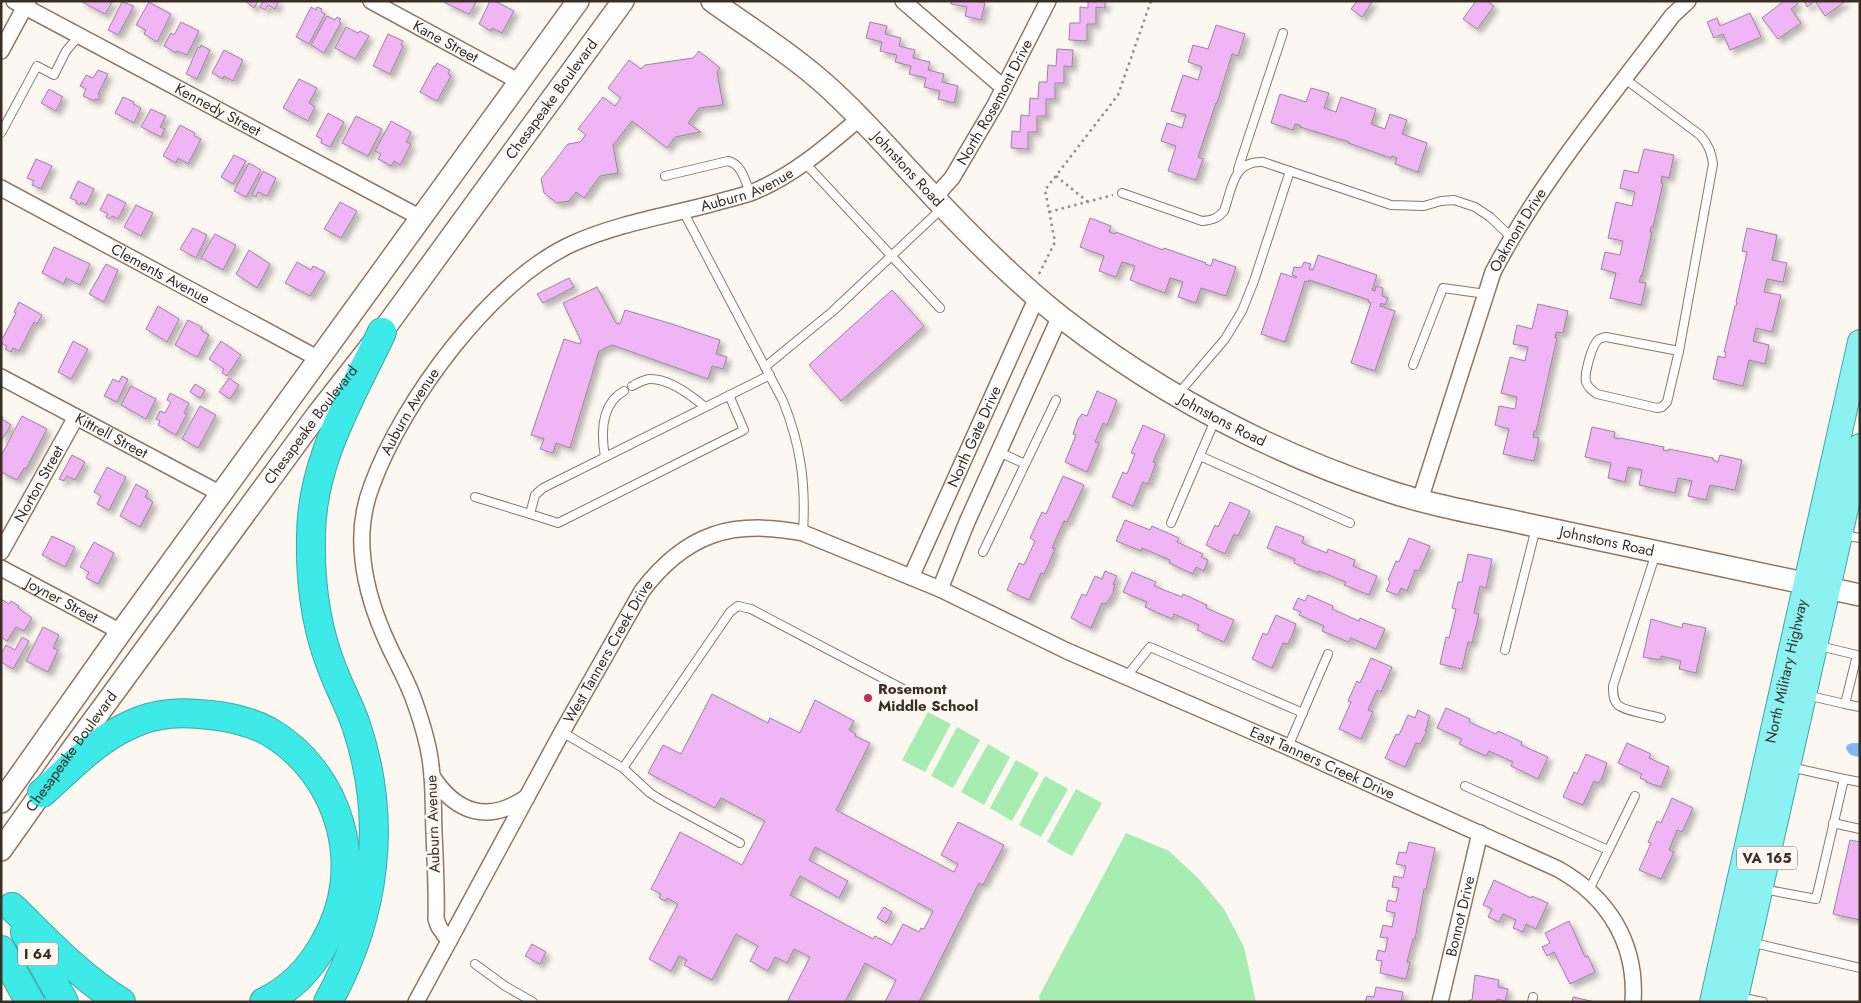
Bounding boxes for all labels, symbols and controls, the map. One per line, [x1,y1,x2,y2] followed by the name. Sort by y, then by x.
[409,15,483,69] street label: Kane Street
[500,34,603,164] street label: Chesapeake Boulevard
[951,35,1038,169] street label: North Rosemont Drive
[171,78,265,142] street label: Kennedy Street
[866,125,949,212] street label: Johnstons Road
[698,162,798,217] street label: Auburn Avenue
[1484,183,1552,276] street label: Oakmont Drive
[107,238,214,310] street label: Clements Avenue
[259,361,363,489] street label: Chesapeake Boulevard
[375,363,445,459] street label: Auburn Avenue
[942,382,1007,491] street label: North Gate Drive
[1173,387,1270,452] street label: Johnstons Road
[71,407,152,464] street label: Kittrell Street
[9,441,69,526] street label: Norton Street
[1556,520,1656,562] street label: Johnstons Road
[20,571,102,629] street label: Joyner Street
[558,574,658,727] street label: West Tanners Creek Drive
[1759,597,1813,745] street label: North Military Highway
[878,678,978,717] place label: Rosemont Middle School
[20,686,122,816] street label: Chesapeake Boulevard
[862,692,874,704] marker: Rosemont Middle School
[1246,721,1399,805] street label: East Tanners Creek Drive
[420,774,446,873] street label: Auburn Avenue
[1737,846,1797,870] road number: VA 165
[1440,874,1480,959] street label: Bonnot Drive
[18,942,58,966] road number: I 64

